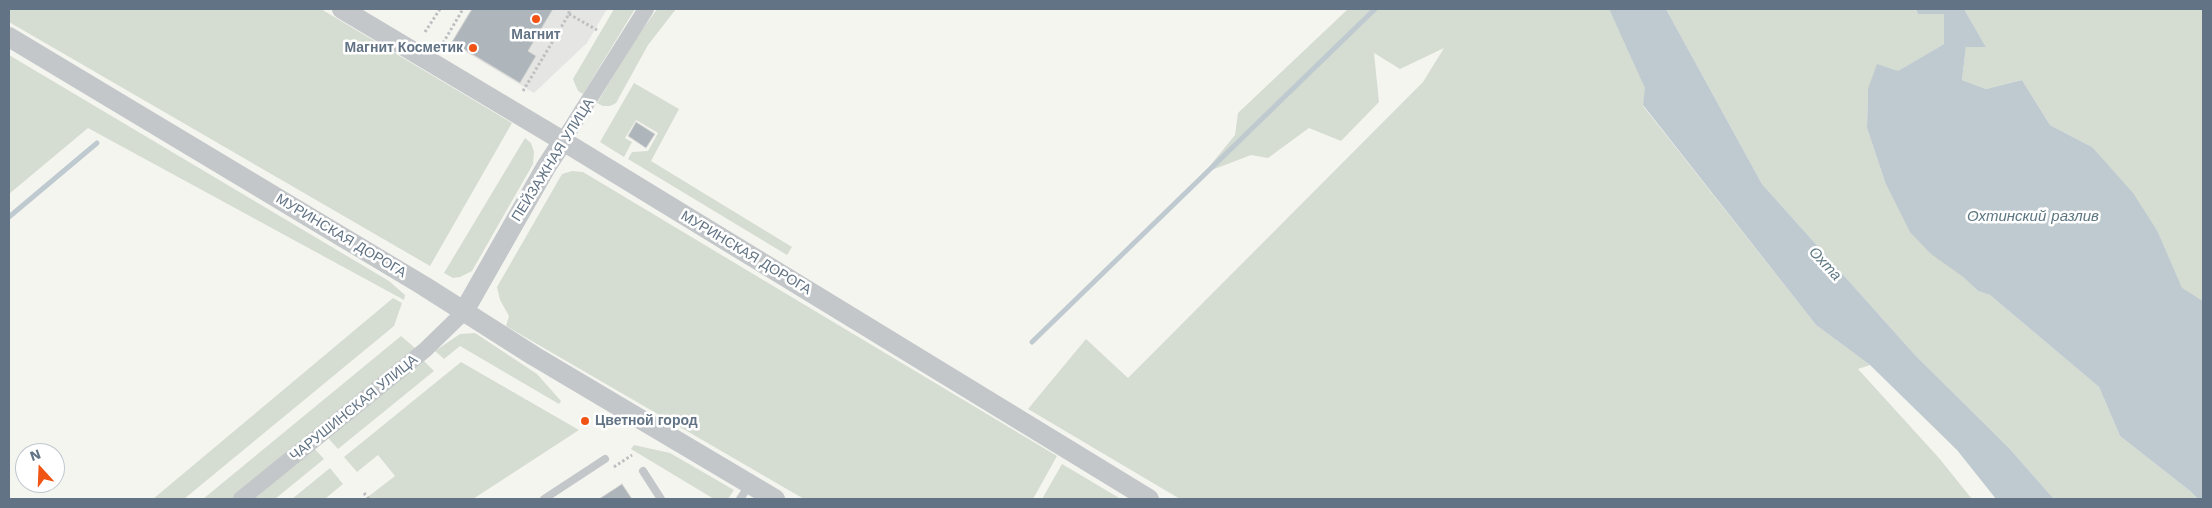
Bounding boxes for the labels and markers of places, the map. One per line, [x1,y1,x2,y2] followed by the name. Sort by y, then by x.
[530,13,542,25] marker: Магнит
[511,27,561,43] place label: Магнит
[345,40,463,56] place label: Магнит Косметик
[467,42,479,54] marker: Магнит Косметик
[595,413,698,429] place label: Цветной город
[579,415,591,427] marker: Цветной город

